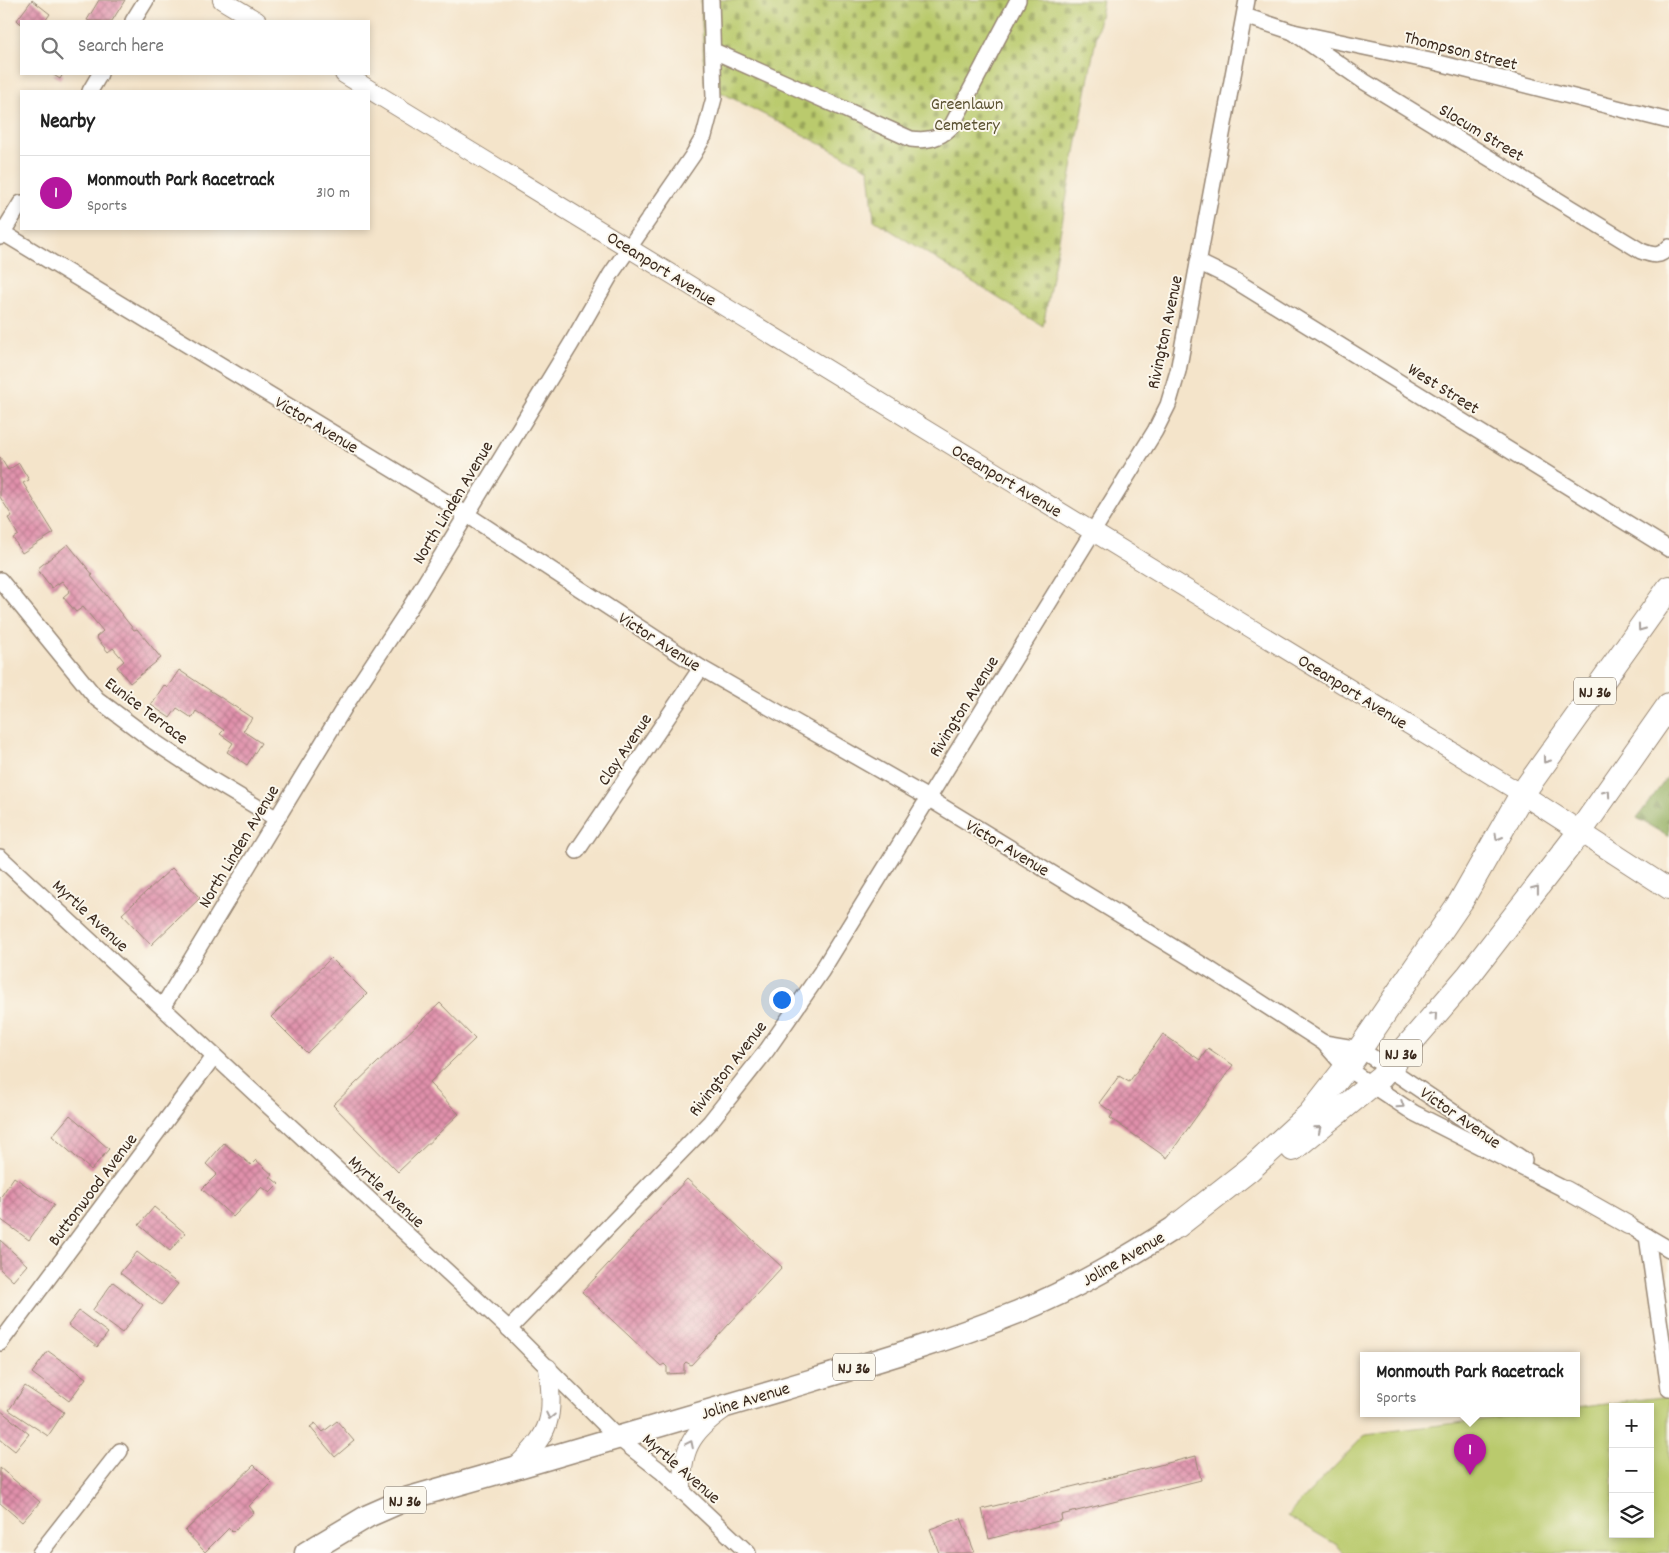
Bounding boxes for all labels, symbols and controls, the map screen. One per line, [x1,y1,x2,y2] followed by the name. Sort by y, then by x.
[20,20,370,75] search box
[1401,26,1520,79] street label: Thompson Street
[38,34,66,62] icon: search
[78,34,164,61] text: Search here
[931,93,1003,139] park label: Greenlawn Cemetery
[1433,99,1528,170] street label: Slocum Street
[40,108,95,138] text: Nearby
[87,168,274,195] text: Monmouth Park Racetrack
[54,182,58,205] text: 1
[316,182,350,205] text: 310 m
[87,195,127,218] text: Sports
[601,226,720,314] street label: Oceanport Avenue
[1142,273,1191,392] street label: Rivington Avenue
[1402,358,1484,422] street label: West Street
[269,391,362,461] street label: Victor Avenue
[407,437,501,570] street label: North Linden Avenue
[946,439,1066,525] street label: Oceanport Avenue
[612,607,705,679] street label: Victor Avenue
[1638,622,1647,632] one-way arrow
[1292,649,1411,737] street label: Oceanport Avenue
[924,652,1006,763] street label: Rivington Avenue
[98,672,193,752] street label: Eunice Terrace
[1574,678,1616,704] road number: NJ 36
[593,709,659,791] street label: Clay Avenue
[1543,754,1552,764] one-way arrow
[193,781,287,914] street label: North Linden Avenue
[1601,789,1610,799] one-way arrow
[960,814,1053,884] street label: Victor Avenue
[1494,831,1504,840] one-way arrow
[45,875,133,959] street label: Myrtle Avenue
[1530,886,1538,895] one-way arrow
[769,987,795,1013] your location
[1428,1012,1437,1021] one-way arrow
[684,1016,774,1123] street label: Rivington Avenue
[1380,1040,1422,1066] road number: NJ 36
[1414,1082,1505,1156] street label: Victor Avenue
[1395,1099,1405,1108] one-way arrow
[1312,1126,1321,1134] one-way arrow
[43,1129,145,1252] street label: Buttonwood Avenue
[341,1151,429,1235] street label: Myrtle Avenue
[1078,1226,1170,1294] street label: Joline Avenue
[1360,1352,1580,1417] popup
[833,1354,875,1380] road number: NJ 36
[1376,1360,1564,1387] text: Monmouth Park Racetrack
[698,1377,793,1428] street label: Joline Avenue
[1376,1387,1416,1410] text: Sports
[1609,1403,1654,1538] map controls
[1609,1403,1654,1448] button: +
[545,1412,555,1421] one-way arrow
[636,1429,725,1511] street label: Myrtle Avenue
[1454,1434,1486,1475] pin: 1
[684,1440,694,1449] one-way arrow
[1609,1448,1654,1493] button: −
[384,1486,426,1514] road number: NJ 36
[1609,1493,1654,1538] button: layers

